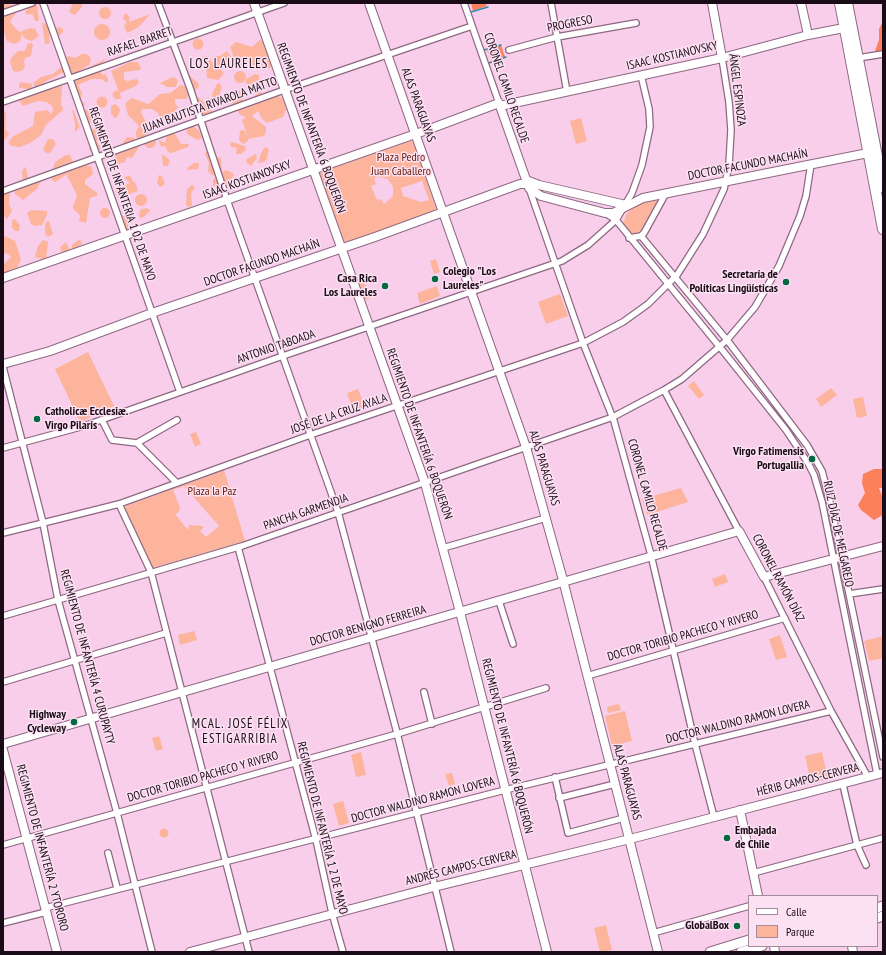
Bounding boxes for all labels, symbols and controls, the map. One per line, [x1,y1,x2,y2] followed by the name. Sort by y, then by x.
[546,13,594,35] street label: PROGRESO
[106,24,174,60] street label: RAFAEL BARRET
[480,31,532,145] street label: CORONEL CAMILO RECALDE
[625,39,719,73] street label: ISAAC KOSTIANOVSKY
[273,41,349,215] street label: REGIMIENTO DE INFANTERÍA 6 BOQUERÓN
[725,53,749,127] street label: ÁNGEL ESPINOZA
[190,56,268,72] district label: LOS LAURELES
[398,66,438,144] street label: ALAS PARAGUAYAS
[141,74,279,136] street label: JUAN BAUTISTA RIVAROLA MATTO
[85,105,159,283] street label: REGIMIENTO DE INFANTERIA 1 02 DE MAYO
[687,146,809,184] street label: DOCTOR FACUNDO MACHAÍN
[371,151,431,179] park label: Plaza Pedro Juan Caballero
[201,157,293,203] street label: ISAAC KOSTIANOVSKY
[202,236,322,290] street label: DOCTOR FACUNDO MACHAÍN
[443,265,496,293] place label: Colegio "Los Laureles"
[689,268,778,296] place label: Secretaría de Políticas Lingüísticas
[324,272,377,300] place label: Casa Rica Los Laureles
[430,274,440,284] marker: Colegio "Los Laureles"
[781,277,791,287] marker: Secretaría de Políticas Lingüísticas
[380,281,390,291] marker: Casa Rica Los Laureles
[235,327,317,367] street label: ANTONIO TABOADA
[383,347,455,521] street label: REGIMIENTO DE INFANTERÍA 6 BOQUERÓN
[289,391,389,437] street label: JOSÉ DE LA CRUZ AYALA
[45,405,128,433] place label: Catholicæ Ecclesiæ. Virgo Pilaris
[32,414,42,424] marker: Catholicæ Ecclesiæ. Virgo Pilaris
[526,429,562,507] street label: ALAS PARAGUAYAS
[624,437,670,553] street label: CORONEL CAMILO RECALDE
[733,445,804,473] place label: Virgo Fatimensis Portugallia
[807,454,817,464] marker: Virgo Fatimensis Portugallia
[820,480,856,588] street label: RUIZ DÍAZ DE MELGAREJO
[187,485,237,499] park label: Plaza la Paz
[262,491,350,533] street label: PANCHA GARMENDIA
[749,532,807,624] street label: CORONEL RAMÓN DÍAZ
[57,568,117,746] street label: REGIMIENTO DE INFANTERÍA 4 CURUPAYTY
[308,603,428,649] street label: DOCTOR BENIGNO FERREIRA
[606,608,760,664] street label: DOCTOR TORIBIO PACHECO Y RIVERO
[478,657,536,835] street label: REGIMIENTO DE INFANTERÍA 6 BOQUERÓN
[665,697,811,747] street label: DOCTOR WALDINO RAMON LOVERA
[27,708,66,736] place label: Highway Cycleway
[192,716,288,747] district label: MCAL. JOSÉ FÉLIX ESTIGARRIBIA
[69,717,79,727] marker: Highway Cycleway
[294,740,350,916] street label: REGIMIENTO DE INFANTERÍA 1 2 DE MAYO
[610,742,644,822] street label: ALAS PARAGUAYAS
[126,749,280,805] street label: DOCTOR TORIBIO PACHECO Y RIVERO
[755,760,861,800] street label: HÉRIB CAMPOS-CERVERA
[13,763,71,933] street label: REGIMIENTO DE INFANTERÍA 2 YTORORO
[350,774,496,826] street label: DOCTOR WALDINO RAMON LOVERA
[735,824,776,852] place label: Embajada de Chile
[722,833,732,843] marker: Embajada de Chile
[404,847,518,889] street label: ANDRÉS CAMPOS-CERVERA
[748,895,878,947] legend
[786,904,807,919] text: Calle
[685,919,729,933] place label: GlobalBox
[732,921,742,931] marker: GlobalBox
[786,924,815,939] text: Parque

